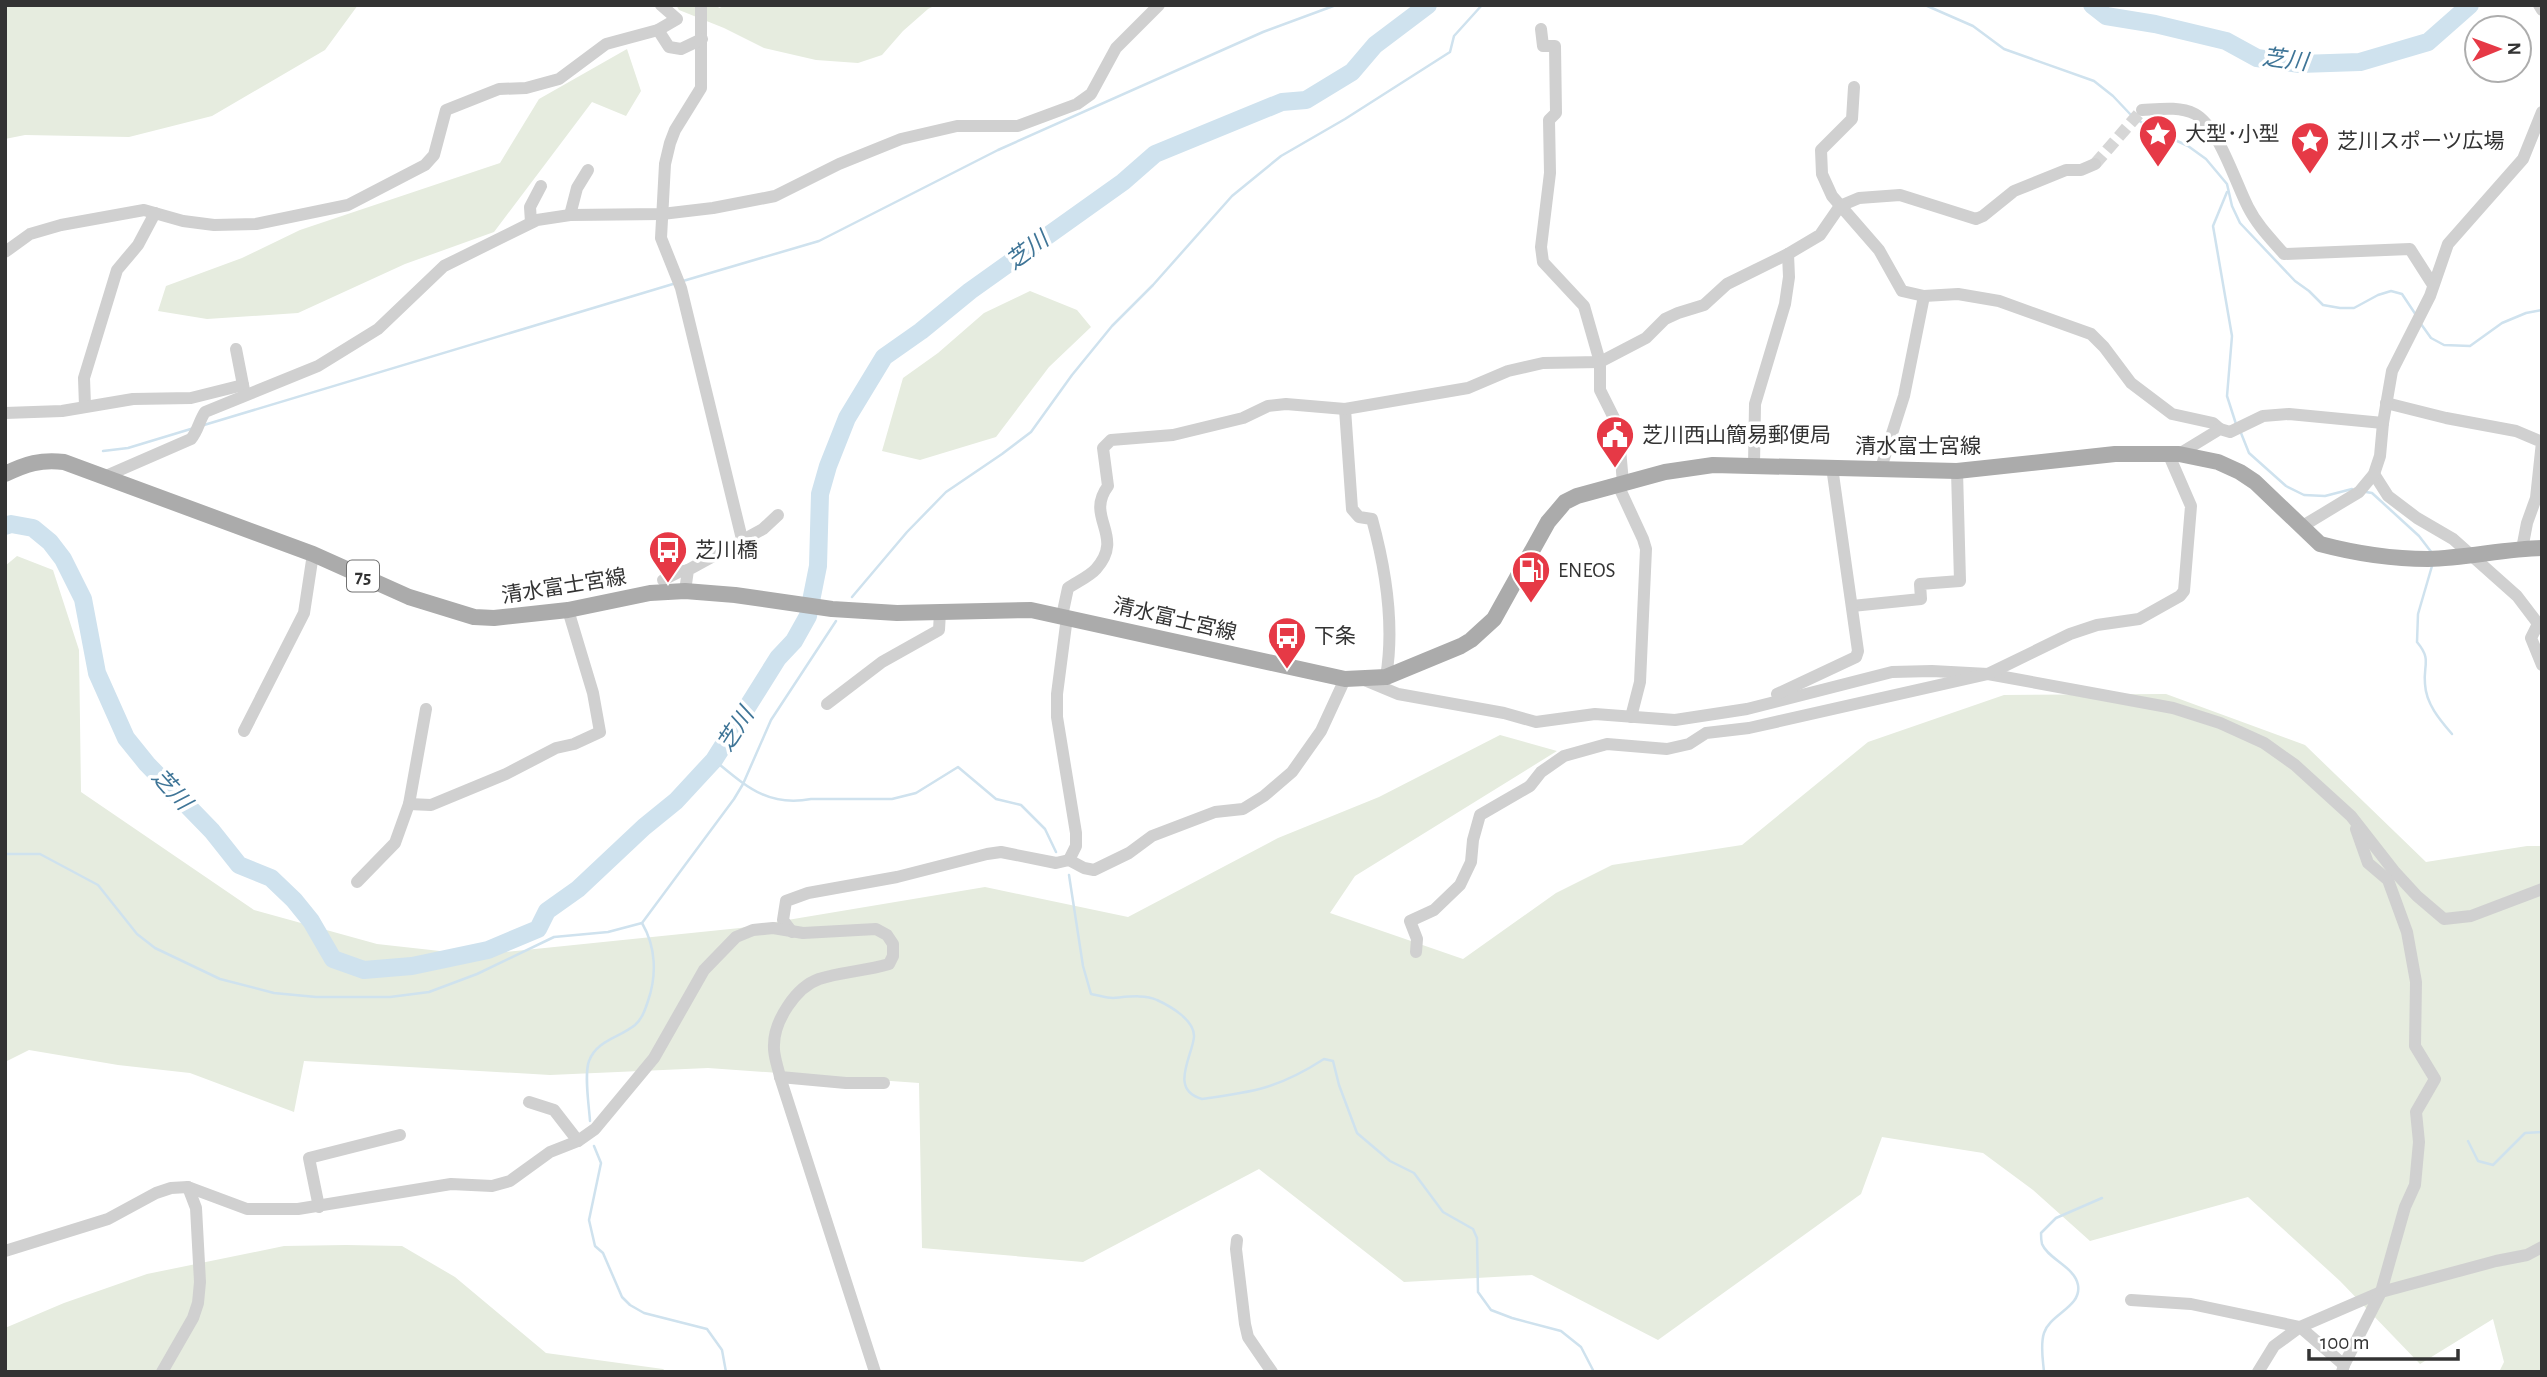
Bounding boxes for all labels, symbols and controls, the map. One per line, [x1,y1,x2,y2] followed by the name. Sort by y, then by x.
[2463,14,2533,84] north arrow
[2504,42,2523,56] text: N
[2261,44,2312,75] water label: 芝川
[2137,113,2179,168] place icon: 大型･小型
[2289,120,2331,175] place icon: 芝川スポーツ広場
[2185,123,2280,145] place label: 大型･小型
[2337,130,2505,152] place label: 芝川スポーツ広場
[1001,225,1056,274] water label: 芝川
[1594,414,1636,469] public building icon: 芝川西山簡易郵便局
[1642,424,1831,446] place label: 芝川西山簡易郵便局
[1855,435,1981,457] street label: 清水富士宮線
[647,529,689,584] bus stop icon: 芝川橋
[695,539,758,561] place label: 芝川橋
[1510,549,1552,604] fuel station icon: ENEOS
[1558,560,1616,581] place label: ENEOS
[347,561,379,592] road number: 75
[500,565,628,607] street label: 清水富士宮線
[1111,594,1239,644] street label: 清水富士宮線
[1266,615,1308,670] bus stop icon: 下条
[1314,625,1356,647] place label: 下条
[712,701,760,755] water label: 芝川
[147,764,198,817] water label: 芝川
[2309,1318,2458,1362] scale bar
[2320,1332,2370,1353] text: 100 m

